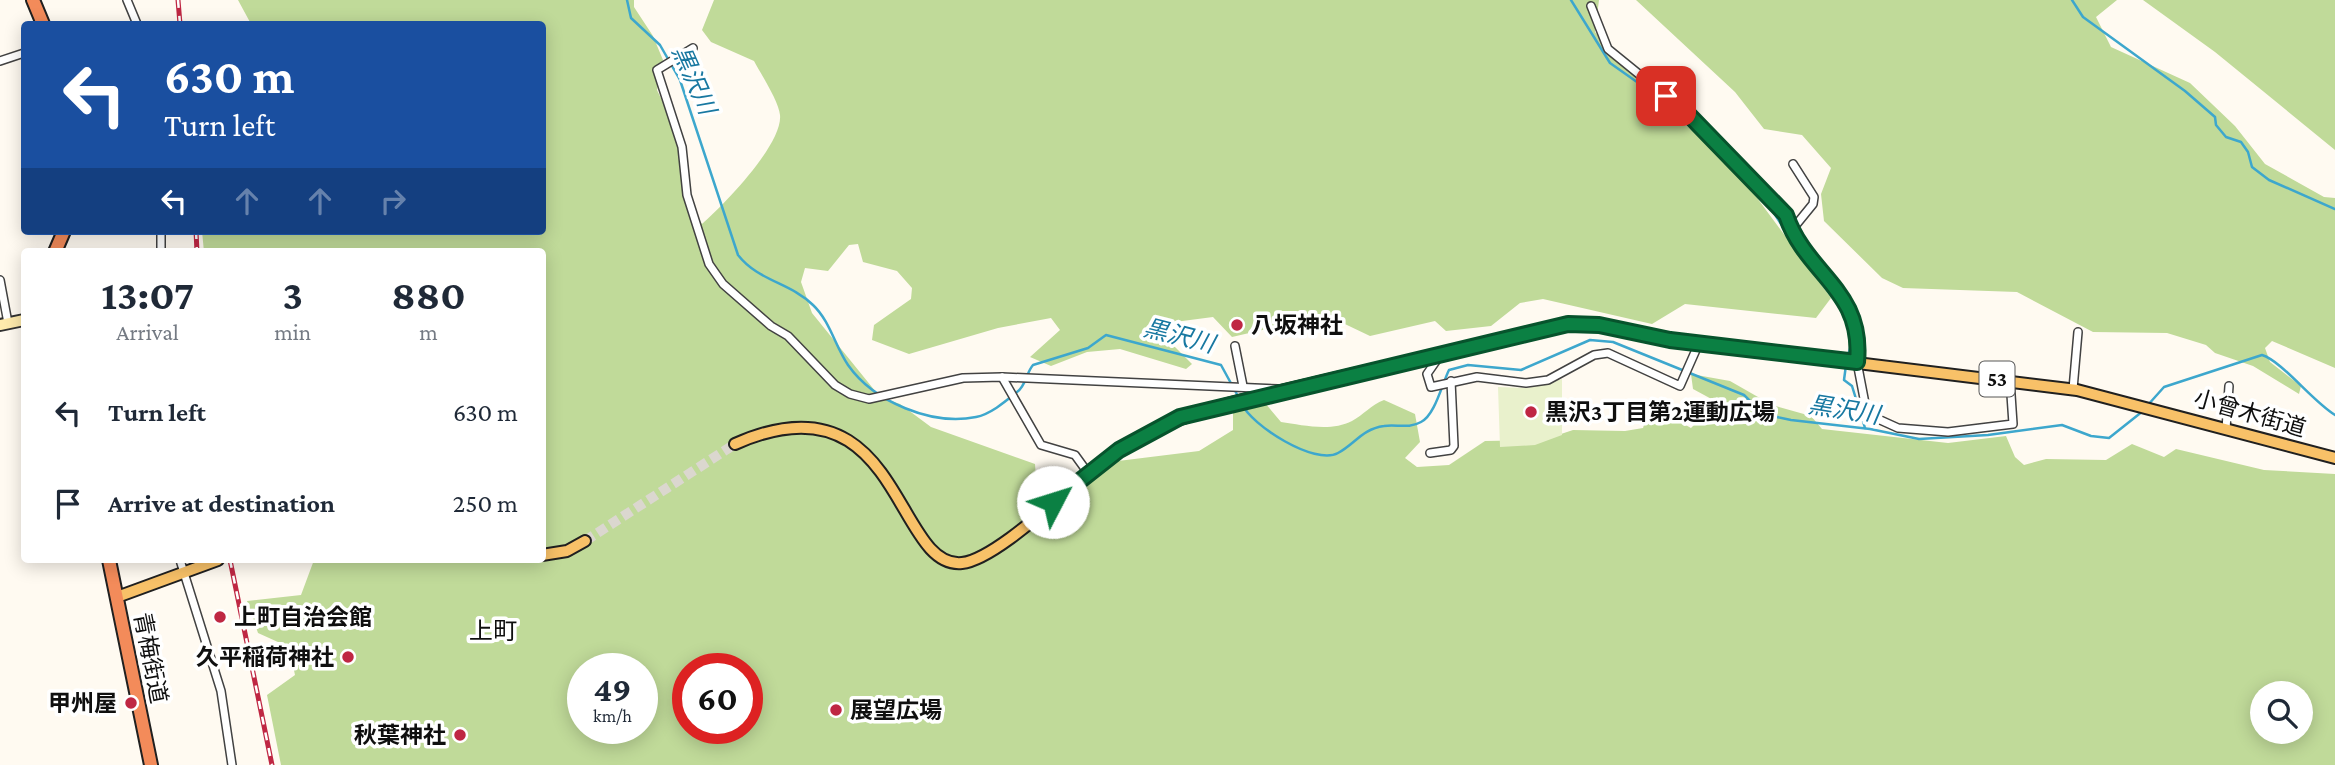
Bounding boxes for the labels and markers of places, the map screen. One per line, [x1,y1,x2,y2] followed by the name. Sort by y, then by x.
[1636,66,1696,126] pin
[1251,312,1343,338] place label: 八坂神社
[1229,317,1245,333] marker: 八坂神社
[1545,399,1775,425] place label: 黒沢3丁目第2運動広場
[1523,404,1539,420] marker: 黒沢3丁目第2運動広場
[234,604,372,630] place label: 上町自治会館
[212,609,228,625] marker: 上町自治会館
[196,644,334,670] place label: 久平稲荷神社
[340,649,356,665] marker: 久平稲荷神社
[48,690,117,716] place label: 甲州屋
[123,695,139,711] marker: 甲州屋
[850,697,942,723] place label: 展望広場
[828,702,844,718] marker: 展望広場
[354,722,446,748] place label: 秋葉神社
[452,727,468,743] marker: 秋葉神社

